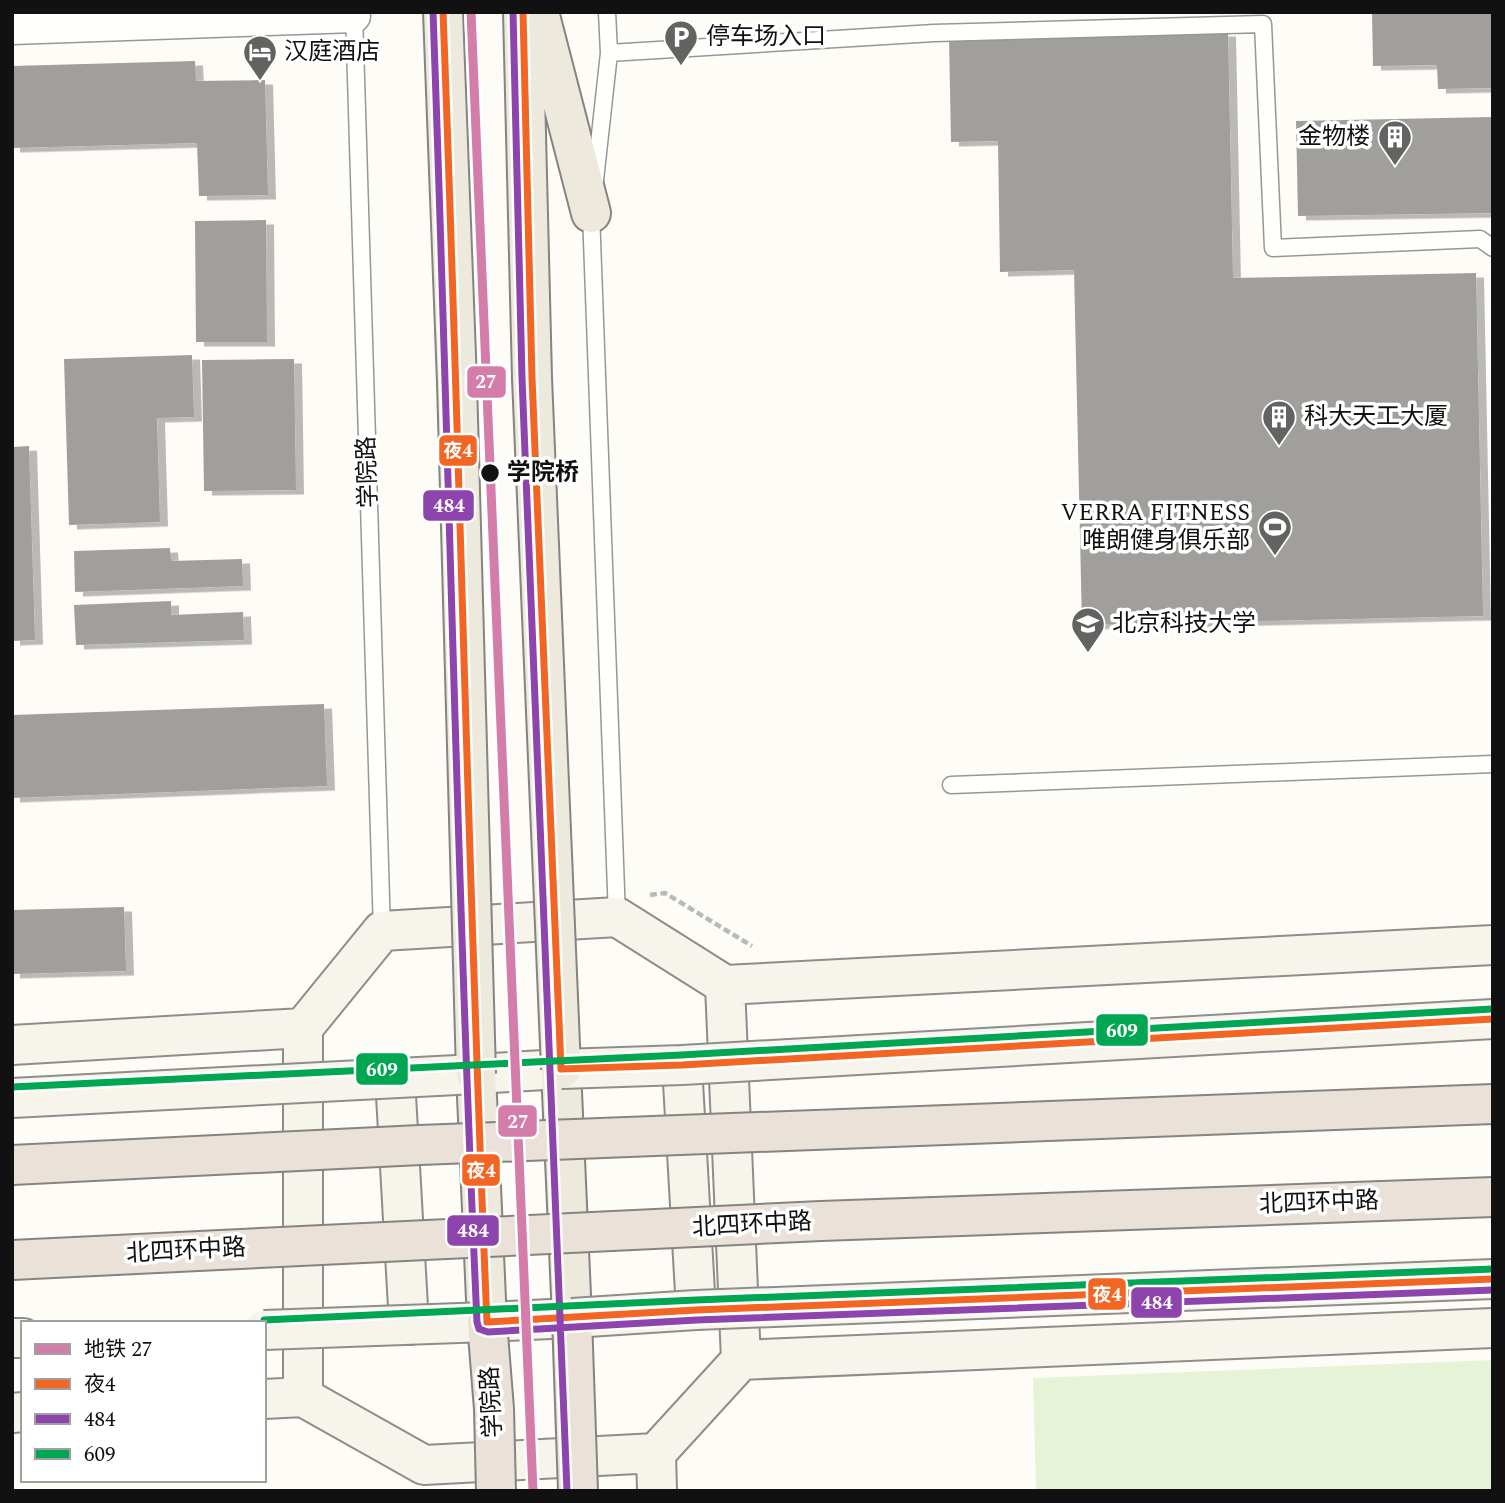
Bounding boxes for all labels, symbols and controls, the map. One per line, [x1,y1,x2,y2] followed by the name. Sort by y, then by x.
[662,18,700,67] parking icon: 停车场入口
[706,19,826,55] place label: 停车场入口
[241,33,279,82] hotel icon: 汉庭酒店
[284,34,380,70] place label: 汉庭酒店
[1376,118,1414,167] building icon: 金物楼
[1298,119,1370,155] place label: 金物楼
[466,365,507,399] line badge: 27
[475,368,497,397] text: 27
[1260,398,1298,447] building icon: 科大天工大厦
[1304,399,1448,435] place label: 科大天工大厦
[438,434,478,467] line badge: 夜4
[349,435,387,509] street label: 学院路
[443,437,473,466] text: 夜4
[507,455,579,491] place label: 学院桥
[479,462,501,484] marker: 学院桥
[422,489,475,522] line badge: 484
[433,492,465,521] text: 484
[1061,495,1250,559] place label: VERRA FITNESS 唯朗健身俱乐部
[1256,508,1294,557] sports icon: VERRA FITNESS 唯朗健身俱乐部
[1069,605,1107,654] school or university icon: 北京科技大学
[1112,606,1256,642] place label: 北京科技大学
[1095,1013,1149,1047] line badge: 609
[1106,1017,1138,1046] text: 609
[355,1052,409,1086] line badge: 609
[366,1056,398,1085] text: 609
[497,1104,538,1138] line badge: 27
[507,1108,529,1137] text: 27
[461,1153,501,1187] line badge: 夜4
[466,1157,496,1186] text: 夜4
[1258,1183,1380,1223] street label: 北四环中路
[691,1204,813,1246] street label: 北四环中路
[446,1214,500,1247] line badge: 484
[457,1217,489,1246] text: 484
[125,1230,247,1272] street label: 北四环中路
[1087,1277,1127,1311] line badge: 夜4
[1092,1281,1122,1310] text: 夜4
[1130,1286,1183,1319] line badge: 484
[1141,1289,1173,1318] text: 484
[21,1321,266,1482] legend
[84,1334,152,1366] text: 地铁 27
[472,1365,512,1439] street label: 学院路
[84,1369,116,1401] text: 夜4
[84,1404,116,1436] text: 484
[84,1439,116,1471] text: 609

